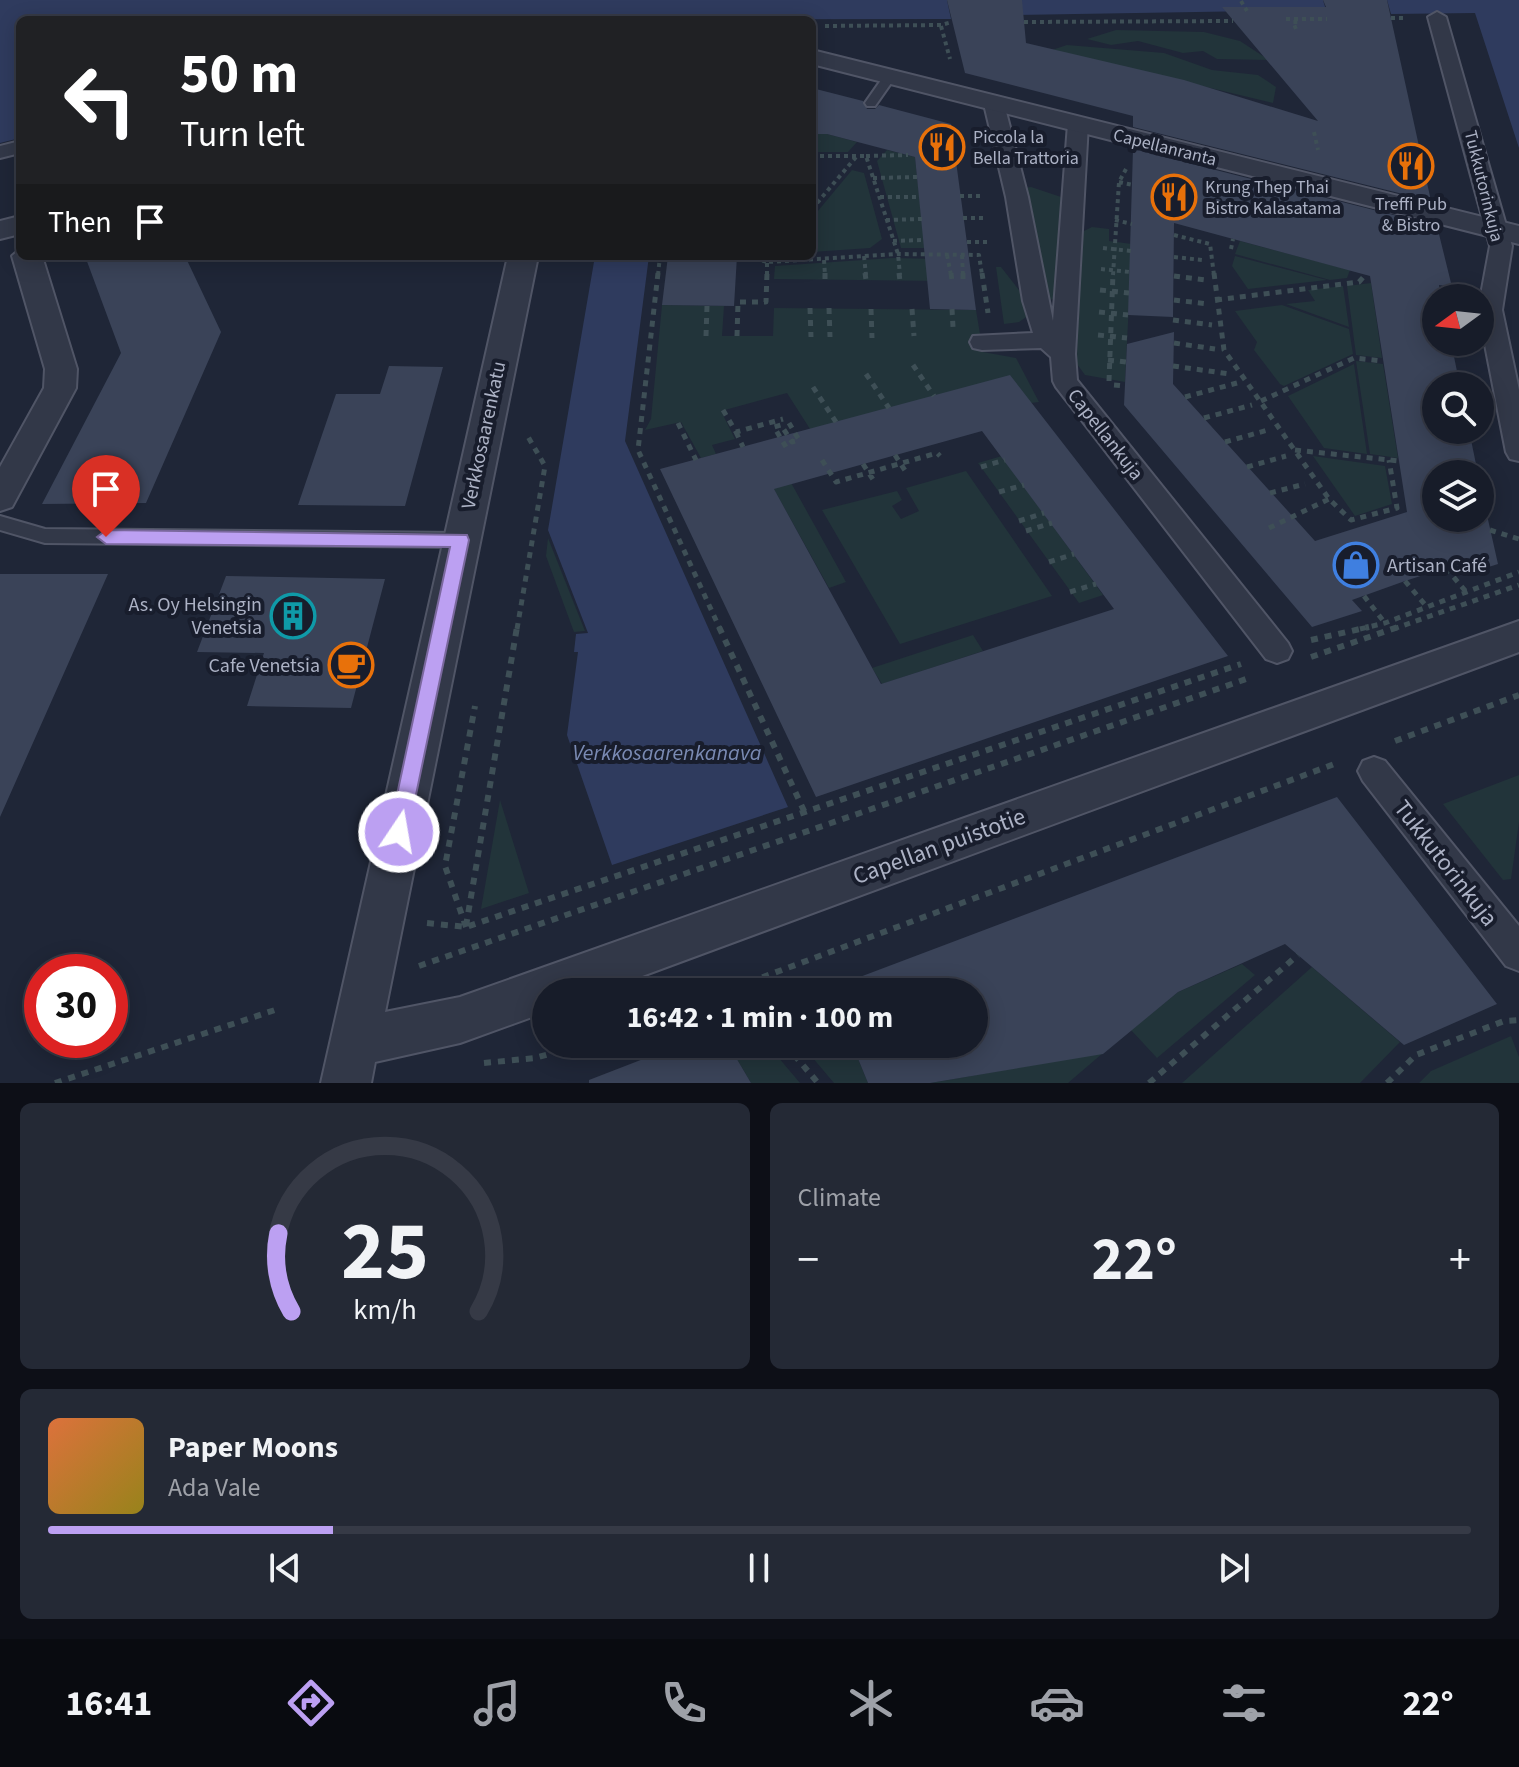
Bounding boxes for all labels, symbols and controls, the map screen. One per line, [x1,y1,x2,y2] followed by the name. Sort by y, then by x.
[180,35,298,114] text: 50 m
[48,48,152,152] icon: left
[180,109,305,160] text: Turn left
[918,123,966,171] restaurant icon: Piccola la Bella Trattoria
[1110,123,1219,172] street label: Capellanranta
[973,125,1079,171] place label: Piccola la Bella Trattoria
[1458,128,1509,244] street label: Tukkutorinkuja
[1387,142,1435,190] restaurant icon: Treffi Pub & Bistro
[1150,173,1198,221] restaurant icon: Krung Thep Thai Bistro Kalasatama
[1205,175,1341,221] place label: Krung Thep Thai Bistro Kalasatama
[1375,192,1447,238] place label: Treffi Pub & Bistro
[128,200,172,244] icon: arrive
[48,201,112,244] text: Then
[1422,284,1494,356] north arrow
[1422,284,1494,532] map controls
[455,359,513,512] street label: Verkkosaarenkatu
[1422,372,1494,444] button: search
[1061,383,1150,486] street label: Capellankuja
[72,455,140,537] pin
[1422,460,1494,532] button: layers
[84,467,128,511] icon: arrive
[1332,541,1380,589] shop icon: Artisan Café
[1387,552,1487,580] place label: Artisan Café
[128,591,262,642] place label: As. Oy Helsingin Venetsia
[269,592,317,640] building icon: As. Oy Helsingin Venetsia
[327,641,375,689] cafe icon: Cafe Venetsia
[208,652,320,680] place label: Cafe Venetsia
[573,737,762,769] water label: Verkkosaarenkanava
[357,790,441,874] position arrow
[1385,793,1506,934] street label: Tukkutorinkuja
[848,799,1030,894] street label: Capellan puistotie
[24,954,128,1058] speed limit sign: 30
[627,996,893,1039] text: 16:42 · 1 min · 100 m
[798,1179,881,1216] text: Climate
[341,1193,429,1311] text: 25
[1092,1218,1177,1303] text: 22°
[798,1229,819,1292] text: −
[1449,1229,1471,1292] text: +
[353,1290,416,1330] text: km/h
[168,1426,338,1469] text: Paper Moons
[168,1469,260,1506] text: Ada Vale
[263,1546,307,1590] icon: previous
[737,1546,781,1590] icon: pause
[1212,1546,1256,1590] icon: next
[283,1675,339,1731] icon: directions
[469,1675,525,1731] icon: music
[656,1675,712,1731] icon: phone
[843,1675,899,1731] icon: climate
[1029,1675,1085,1731] icon: car
[1216,1675,1272,1731] icon: filters
[65,1678,152,1729] text: 16:41
[1403,1678,1454,1729] text: 22°

